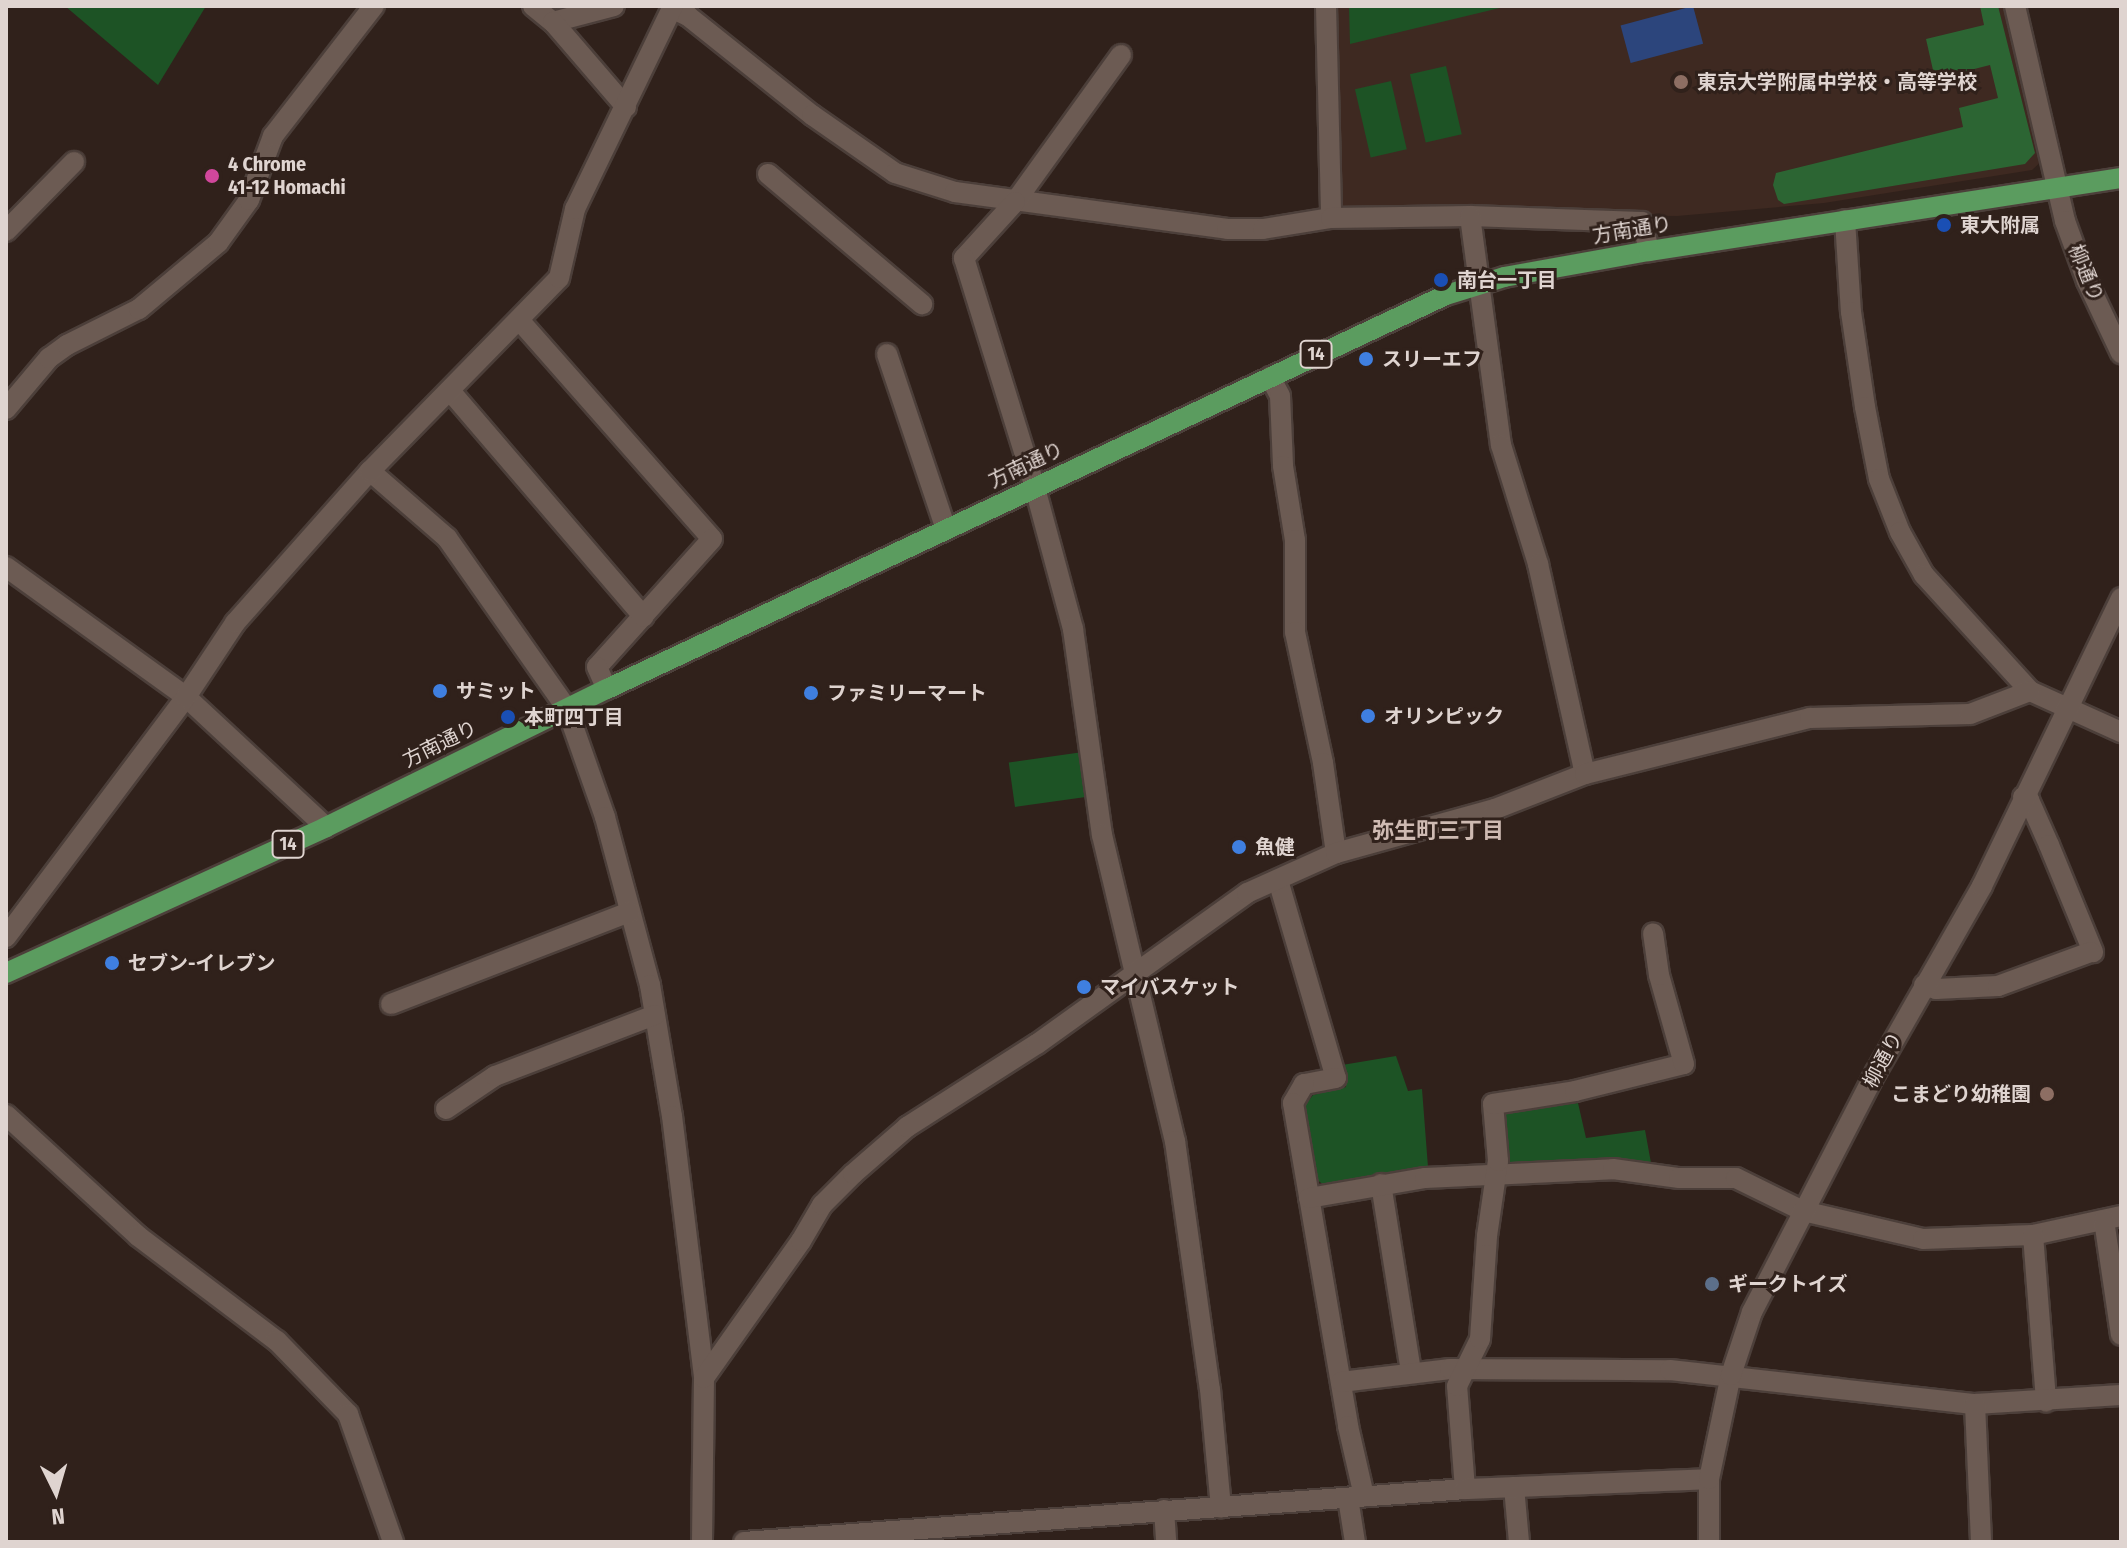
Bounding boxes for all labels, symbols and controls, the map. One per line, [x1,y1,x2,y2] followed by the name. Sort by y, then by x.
[1697,70,1977,94] place label: 東京大学附属中学校・高等学校
[1672,73,1690,91] marker: 東京大学附属中学校・高等学校
[228,152,346,199] place label: 4 Chrome 41-12 Homachi
[203,167,221,185] marker: 4 Chrome 41-12 Homachi
[1591,212,1673,248] street label: 方南通り
[1960,213,2040,237] place label: 東大附属
[1935,216,1953,234] marker: 東大附属
[2064,241,2108,305] street label: 柳通り
[1457,268,1557,292] place label: 南台一丁目
[1432,271,1450,289] marker: 南台一丁目
[1298,340,1334,368] road number: 14
[1382,347,1482,371] place label: スリーエフ
[1357,350,1375,368] marker: スリーエフ
[985,437,1067,493] street label: 方南通り
[456,679,536,703] place label: サミット
[827,681,987,705] place label: ファミリーマート
[431,682,449,700] marker: サミット
[802,684,820,702] marker: ファミリーマート
[1384,704,1504,728] place label: オリンピック
[524,705,624,729] place label: 本町四丁目
[1359,707,1377,725] marker: オリンピック
[499,708,517,726] marker: 本町四丁目
[399,716,481,772] street label: 方南通り
[1372,818,1504,844] district label: 弥生町三丁目
[270,830,306,858] road number: 14
[1255,835,1295,859] place label: 魚健
[1230,838,1248,856] marker: 魚健
[128,951,275,975] place label: セブン-イレブン
[103,954,121,972] marker: セブン-イレブン
[1100,975,1240,999] place label: マイバスケット
[1075,978,1093,996] marker: マイバスケット
[1858,1028,1908,1092] street label: 柳通り
[1891,1082,2031,1106] place label: こまどり幼稚園
[2038,1085,2056,1103] marker: こまどり幼稚園
[1728,1272,1848,1296] place label: ギークトイズ
[1703,1275,1721,1293] marker: ギークトイズ
[16,1452,96,1532] north arrow
[50,1502,66,1530] text: N

